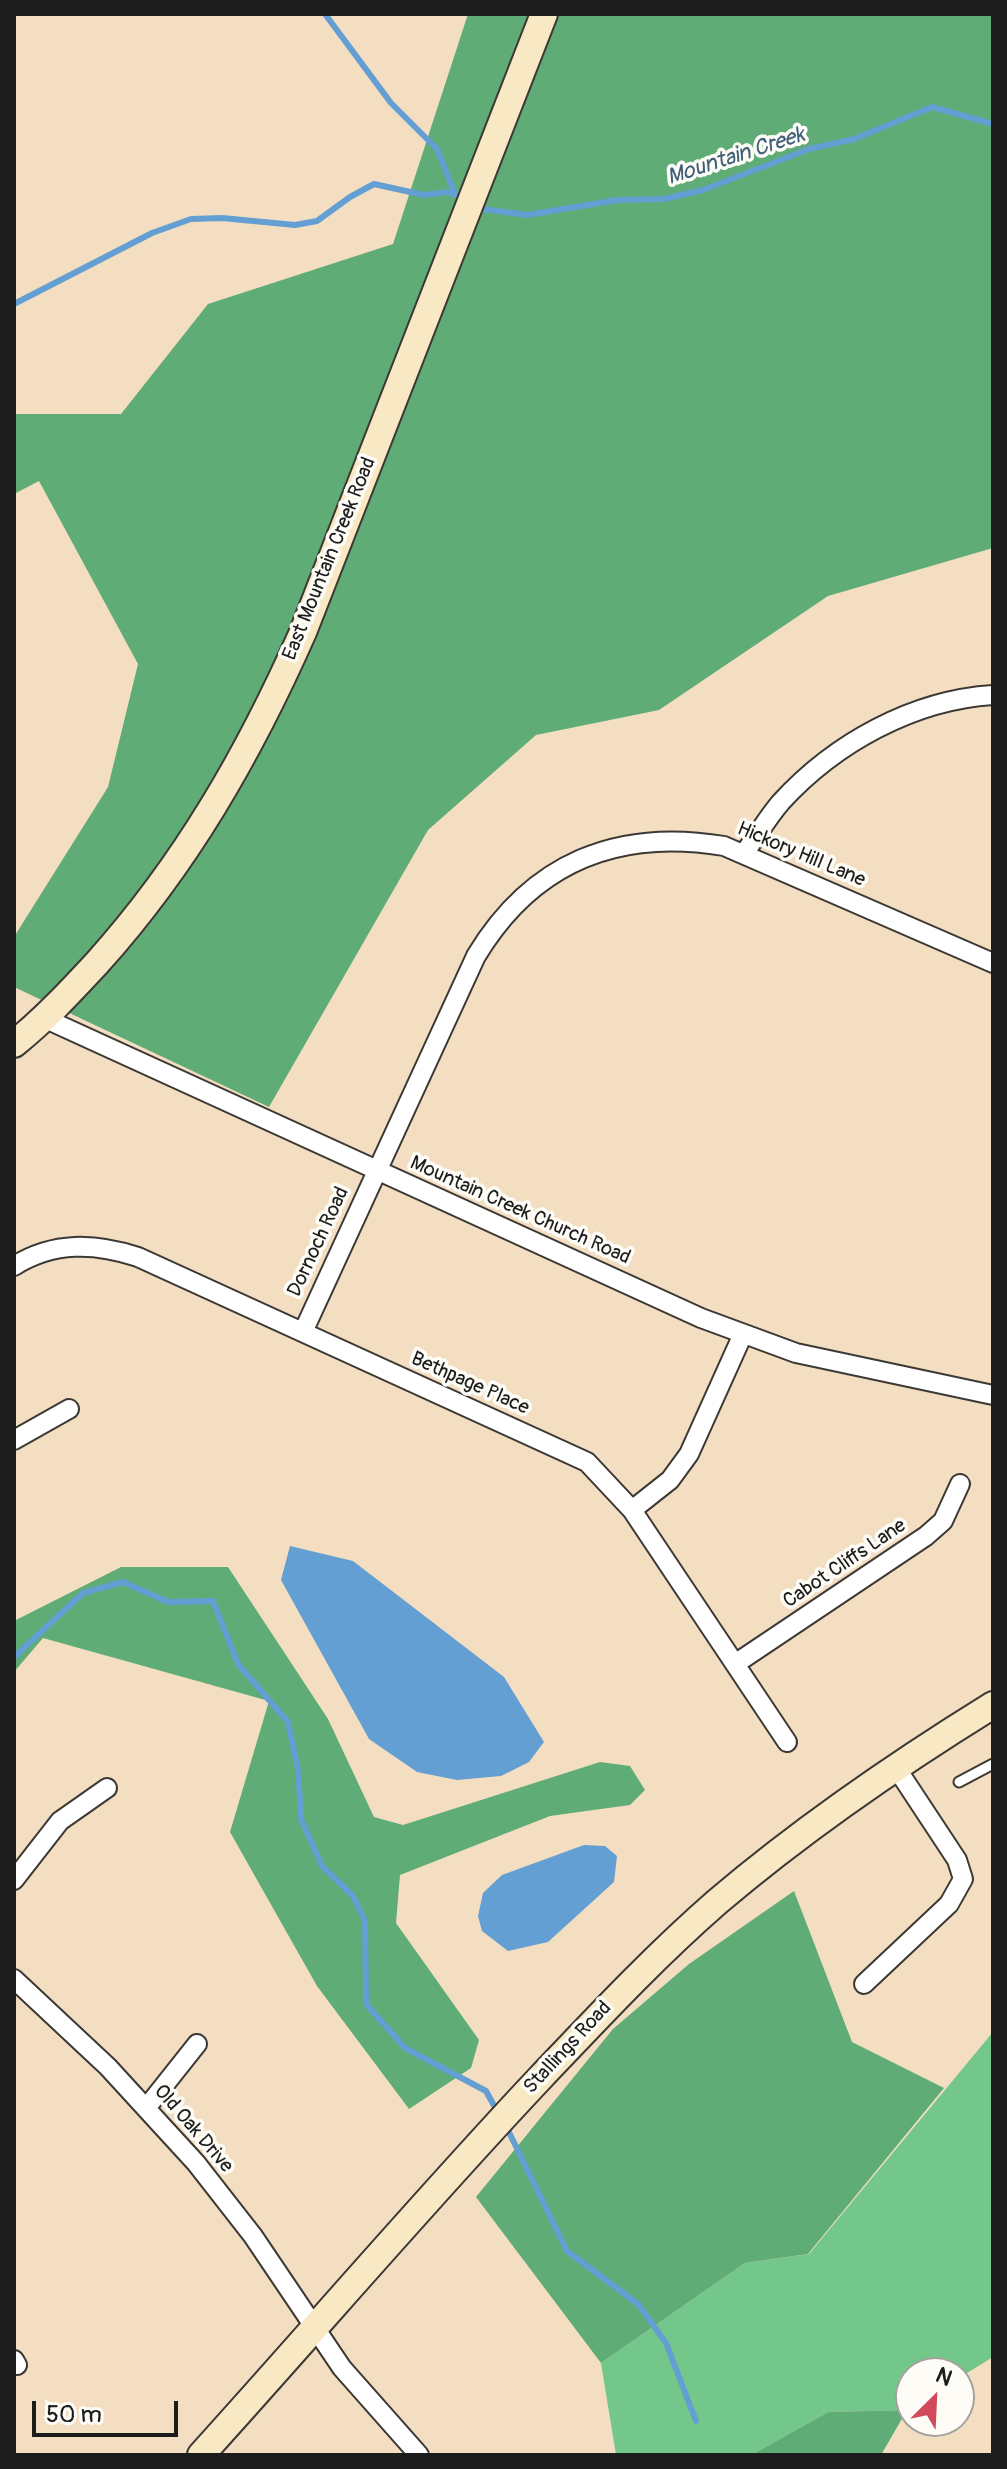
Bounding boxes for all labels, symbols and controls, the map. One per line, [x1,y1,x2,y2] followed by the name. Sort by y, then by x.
[664,122,808,192] water label: Mountain Creek
[278,454,382,664] street label: East Mountain Creek Road
[733,817,869,893] street label: Hickory Hill Lane
[406,1152,634,1270] street label: Mountain Creek Church Road
[283,1183,355,1301] street label: Dornoch Road
[407,1347,533,1421] street label: Bethpage Place
[779,1514,911,1614] street label: Cabot Cliffs Lane
[519,1997,617,2099] street label: Stallings Road
[148,2080,238,2178] street label: Old Oak Drive
[895,2357,975,2437] north arrow
[931,2361,956,2393] text: N
[36,2385,182,2435] scale bar
[46,2400,102,2429] text: 50 m

